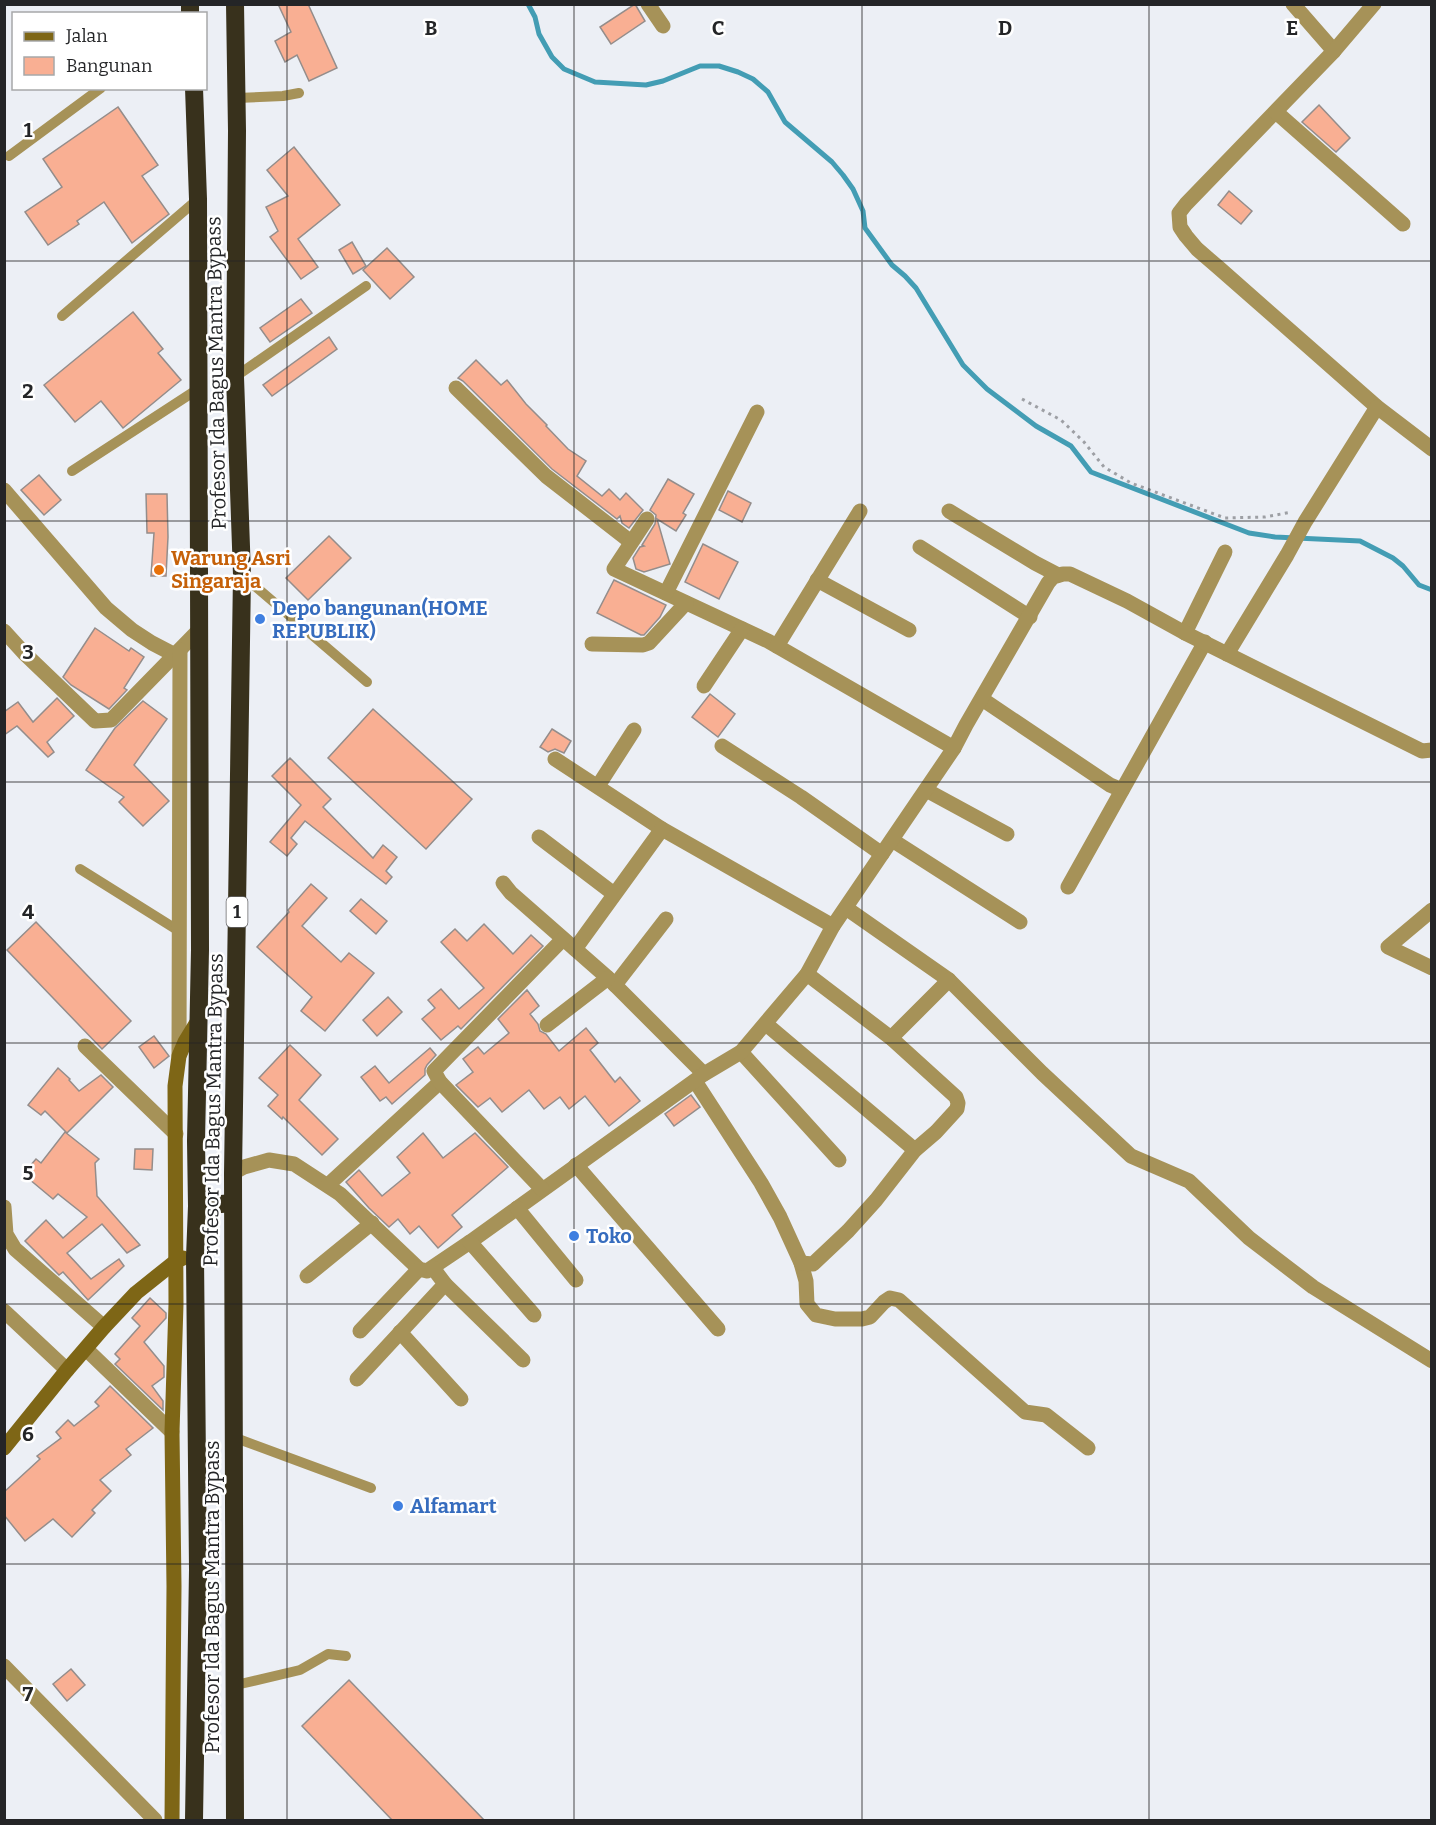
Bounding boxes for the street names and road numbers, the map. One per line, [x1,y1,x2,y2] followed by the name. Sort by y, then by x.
[201,216,231,530] street label: Profesor Ida Bagus Mantra Bypass
[226,897,248,927] road number: 1
[198,953,228,1267] street label: Profesor Ida Bagus Mantra Bypass
[200,1440,224,1754] street label: Profesor Ida Bagus Mantra Bypass

